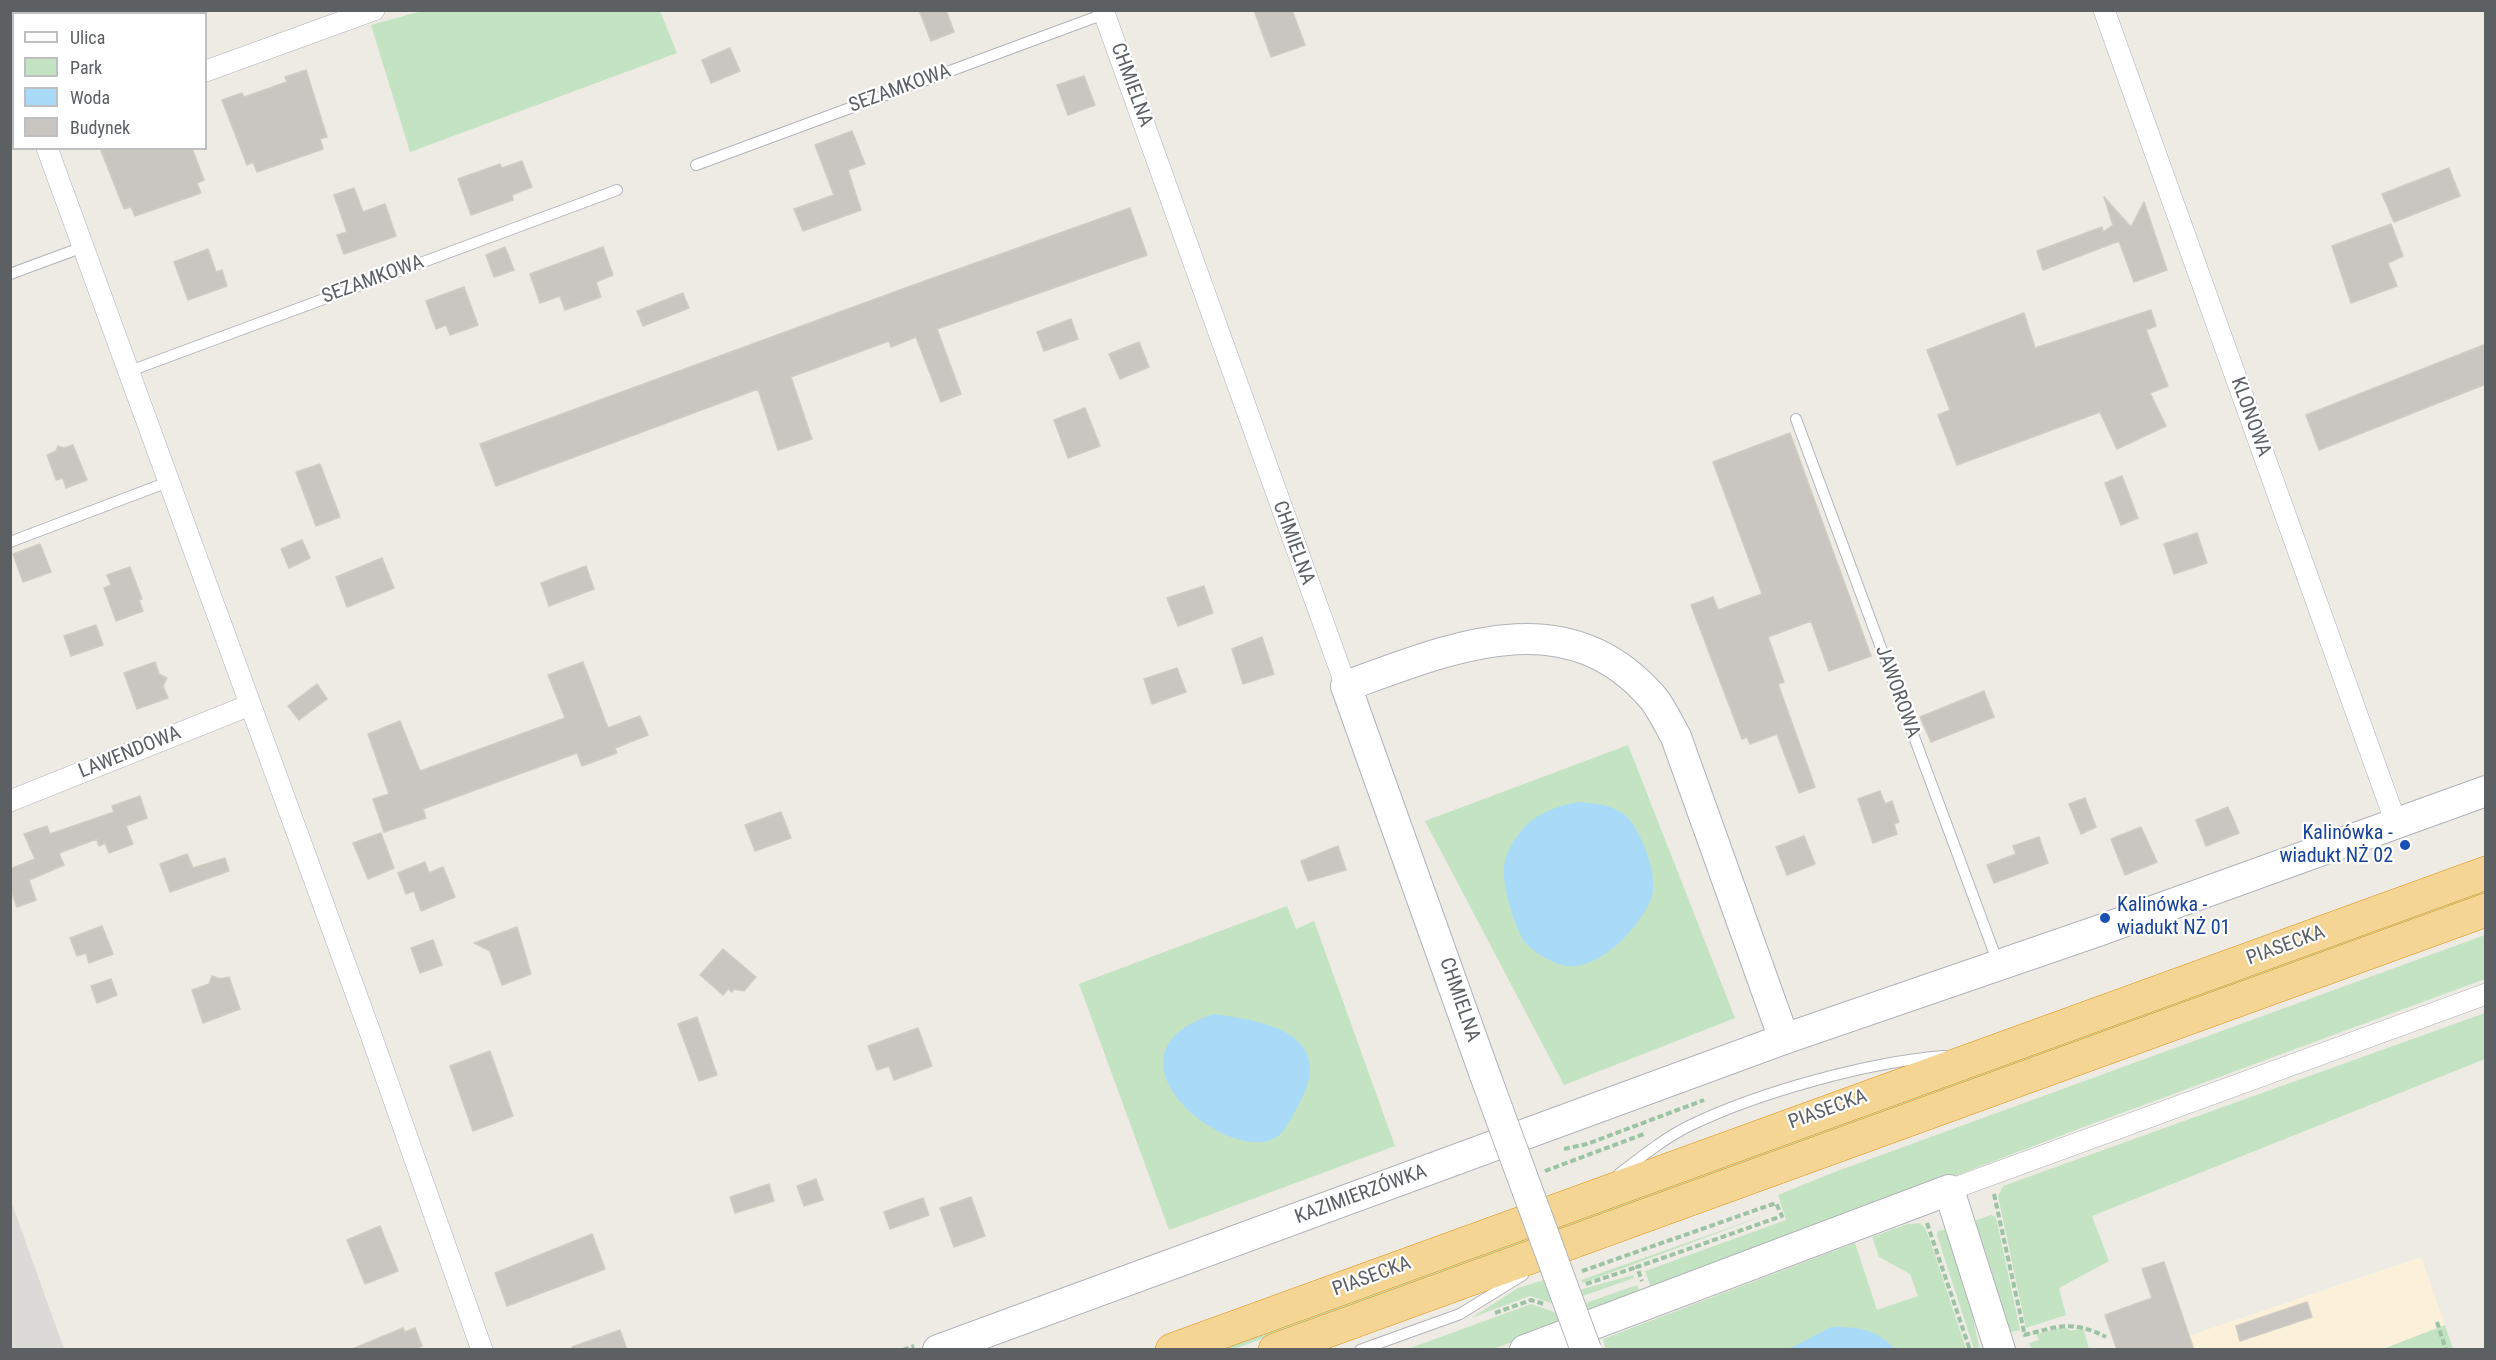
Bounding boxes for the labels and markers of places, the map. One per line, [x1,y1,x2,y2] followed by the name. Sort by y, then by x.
[2280,822,2393,869] place label: Kalinówka - wiadukt NŻ 02
[2398,838,2412,852] marker: Kalinówka - wiadukt NŻ 02
[2117,894,2230,941] place label: Kalinówka - wiadukt NŻ 01
[2098,911,2112,925] marker: Kalinówka - wiadukt NŻ 01

